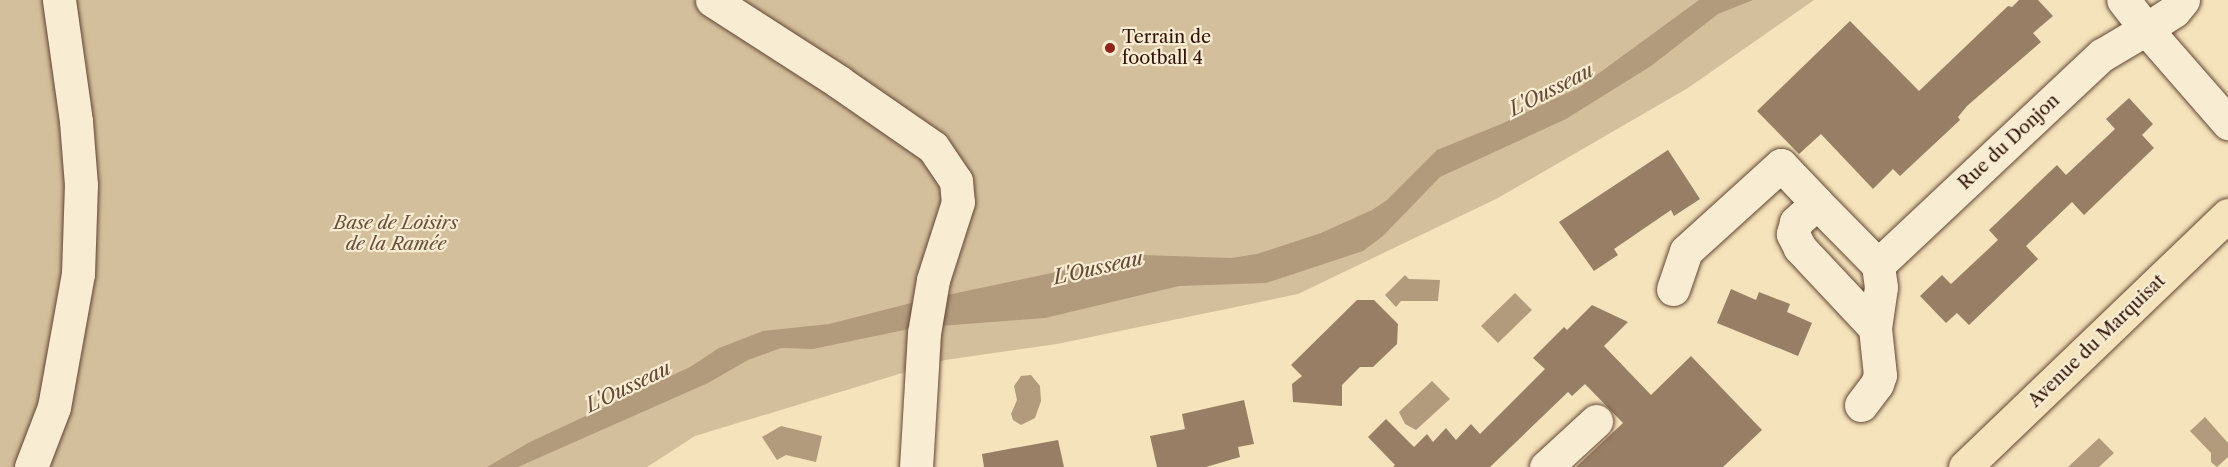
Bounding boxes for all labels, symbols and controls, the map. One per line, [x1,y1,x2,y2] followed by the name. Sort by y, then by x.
[1122,27,1211,70] place label: Terrain de football 4
[1103,41,1117,55] marker: Terrain de football 4
[1505,59,1597,121] water label: L'Ousseau
[1954,90,2064,194] street label: Rue du Donjon
[334,213,458,256] park label: Base de Loisirs de la Ramée
[1051,246,1145,290] water label: L'Ousseau
[2024,270,2170,412] street label: Avenue du Marquisat
[582,356,674,418] water label: L'Ousseau

